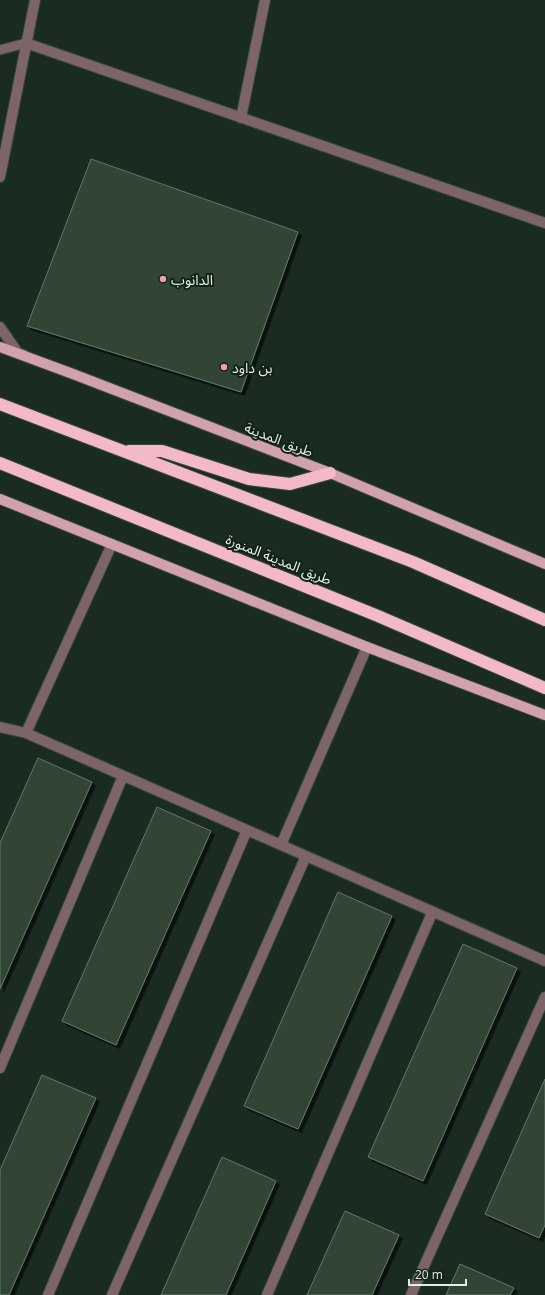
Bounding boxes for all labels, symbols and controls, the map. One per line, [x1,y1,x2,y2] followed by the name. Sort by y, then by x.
[171,270,213,289] place label: الدانوب
[158,274,168,284] marker: الدانوب
[232,358,273,377] place label: بن داود
[219,362,229,372] marker: بن داود
[242,417,316,462] street label: طريق المدينة
[223,529,335,590] street label: طريق المدينة المنورة
[409,1261,466,1287] scale bar
[415,1266,443,1283] text: 20 m

